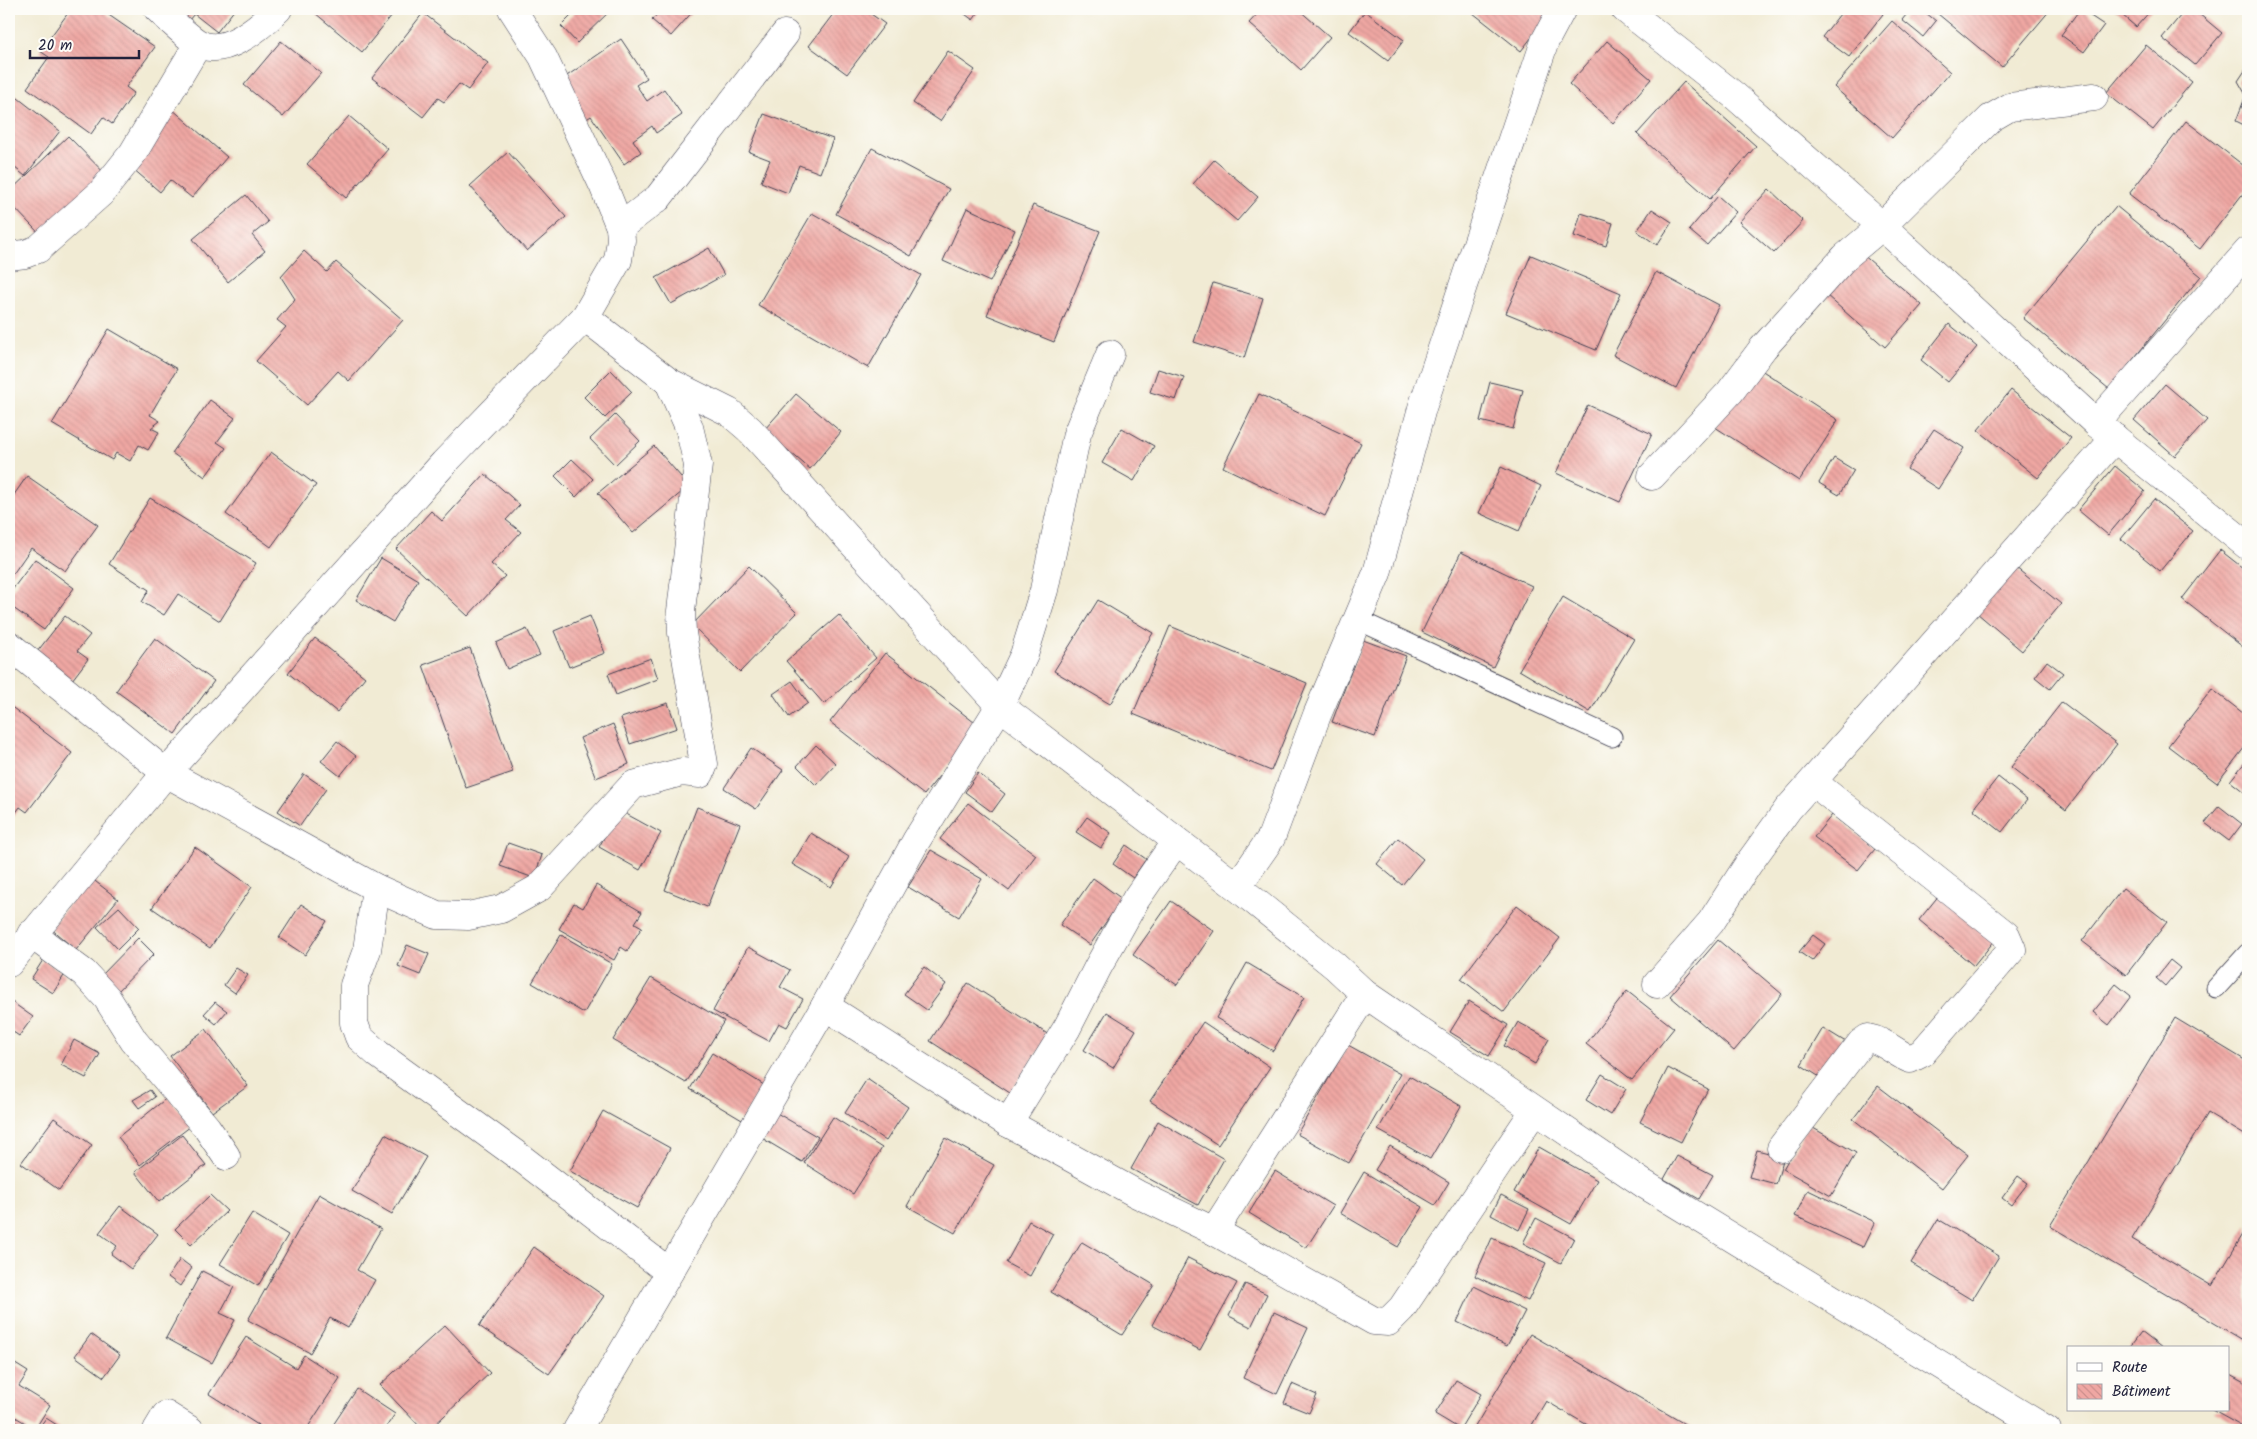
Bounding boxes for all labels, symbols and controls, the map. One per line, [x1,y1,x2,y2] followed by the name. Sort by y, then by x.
[30,28,139,60] scale bar
[38,34,72,58] text: 20 m
[2067,1346,2230,1412] legend
[2112,1356,2148,1380] text: Route
[2112,1380,2171,1404] text: Bâtiment

